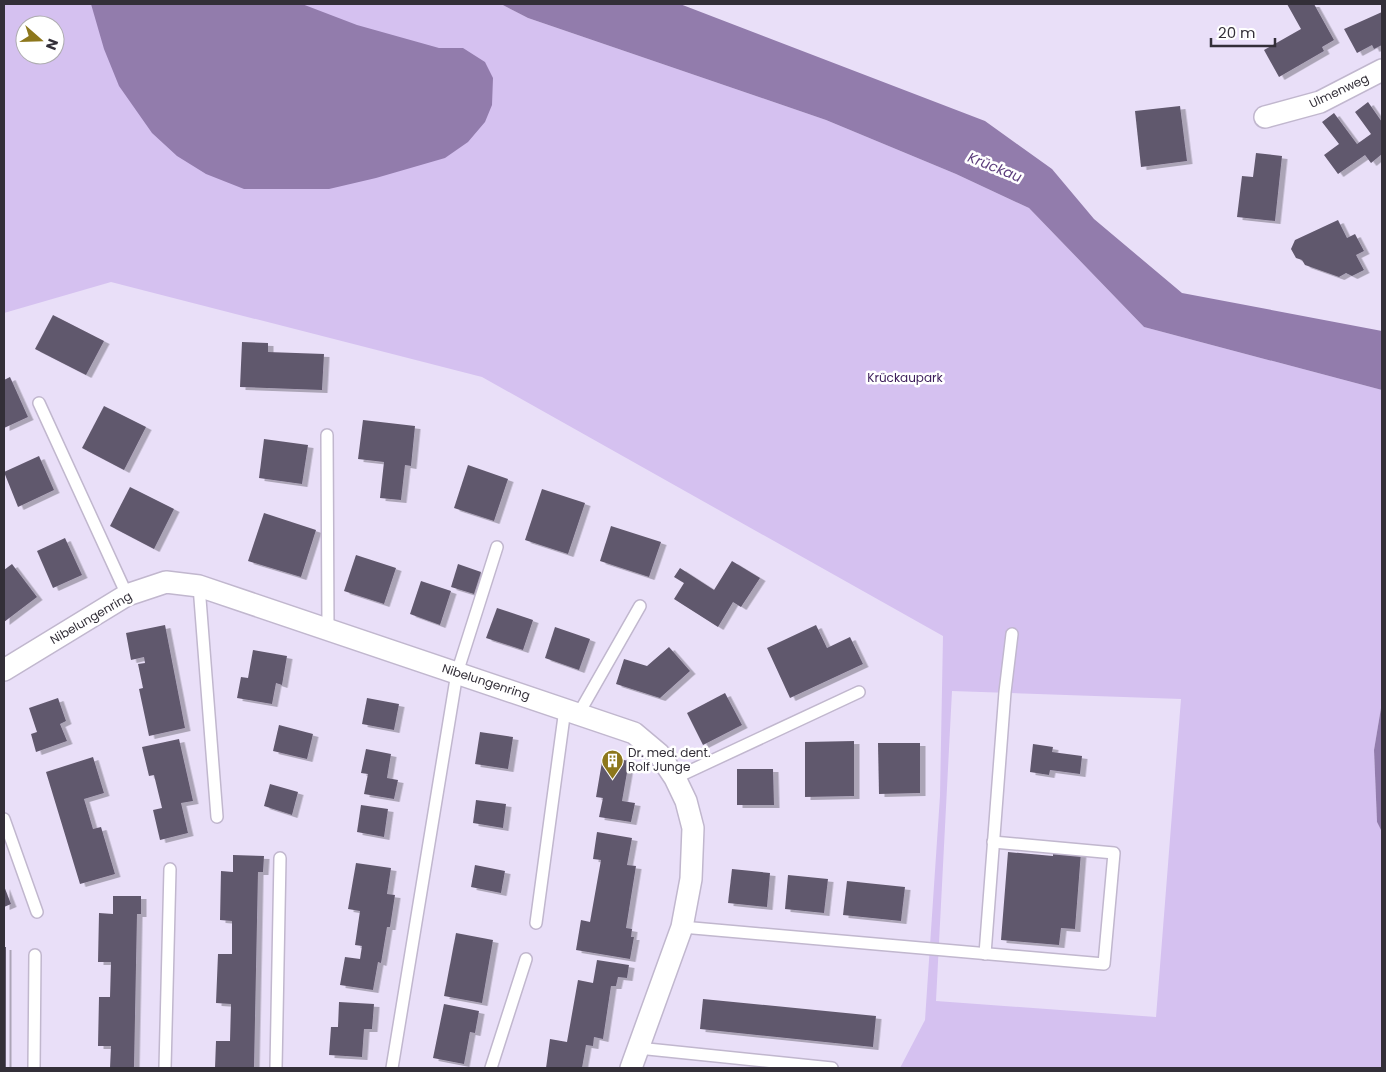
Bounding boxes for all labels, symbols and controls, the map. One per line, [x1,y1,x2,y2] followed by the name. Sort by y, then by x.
[15,15,65,65] north arrow
[1211,15,1275,47] scale bar
[1218,22,1256,43] text: 20 m
[41,36,63,53] text: N
[1306,69,1371,112] street label: Ulmenweg
[965,147,1025,187] water label: Krückau
[867,369,944,386] park label: Krückaupark
[47,587,135,648] street label: Nibelungenring
[440,659,532,704] street label: Nibelungenring
[628,744,710,775] place label: Dr. med. dent. Rolf Junge
[600,748,624,779] building icon: Dr. med. dent. Rolf Junge

